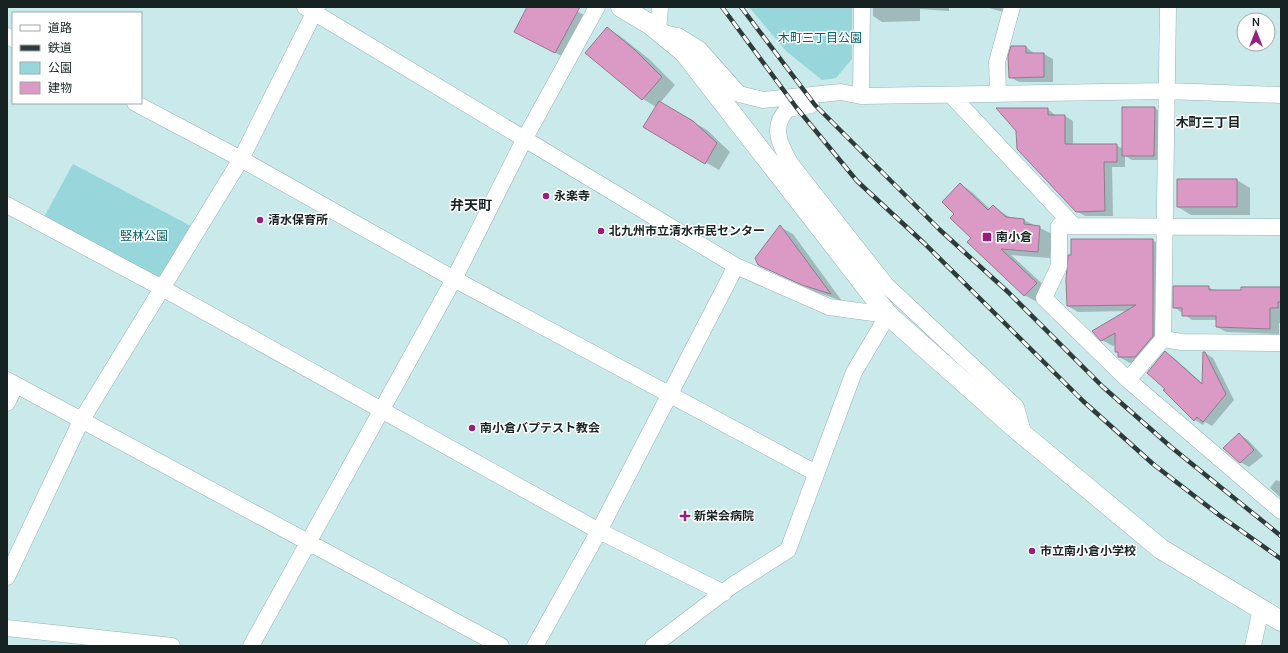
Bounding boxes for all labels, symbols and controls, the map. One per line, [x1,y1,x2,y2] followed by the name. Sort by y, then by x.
[12,12,142,104] legend
[1236,12,1276,52] north arrow
[1252,14,1260,29] text: N
[48,19,72,36] text: 道路
[778,29,862,46] park label: 木町三丁目公園
[48,39,72,56] text: 鉄道
[48,59,72,76] text: 公園
[48,79,72,96] text: 建物
[1175,113,1241,131] district label: 木町三丁目
[554,187,590,204] place label: 永楽寺
[541,191,551,201] marker: 永楽寺
[450,195,492,214] district label: 弁天町
[268,211,328,228] place label: 清水保育所
[255,215,265,225] marker: 清水保育所
[609,222,765,239] place label: 北九州市立清水市民センター
[596,226,606,236] marker: 北九州市立清水市民センター
[120,227,168,244] park label: 竪林公園
[996,228,1032,245] place label: 南小倉
[981,231,993,243] marker: 南小倉
[480,419,600,436] place label: 南小倉バプテスト教会
[467,423,477,433] marker: 南小倉バプテスト教会
[694,507,754,524] place label: 新栄会病院
[679,510,691,522] marker: 新栄会病院
[1040,542,1136,559] place label: 市立南小倉小学校
[1027,546,1037,556] marker: 市立南小倉小学校

